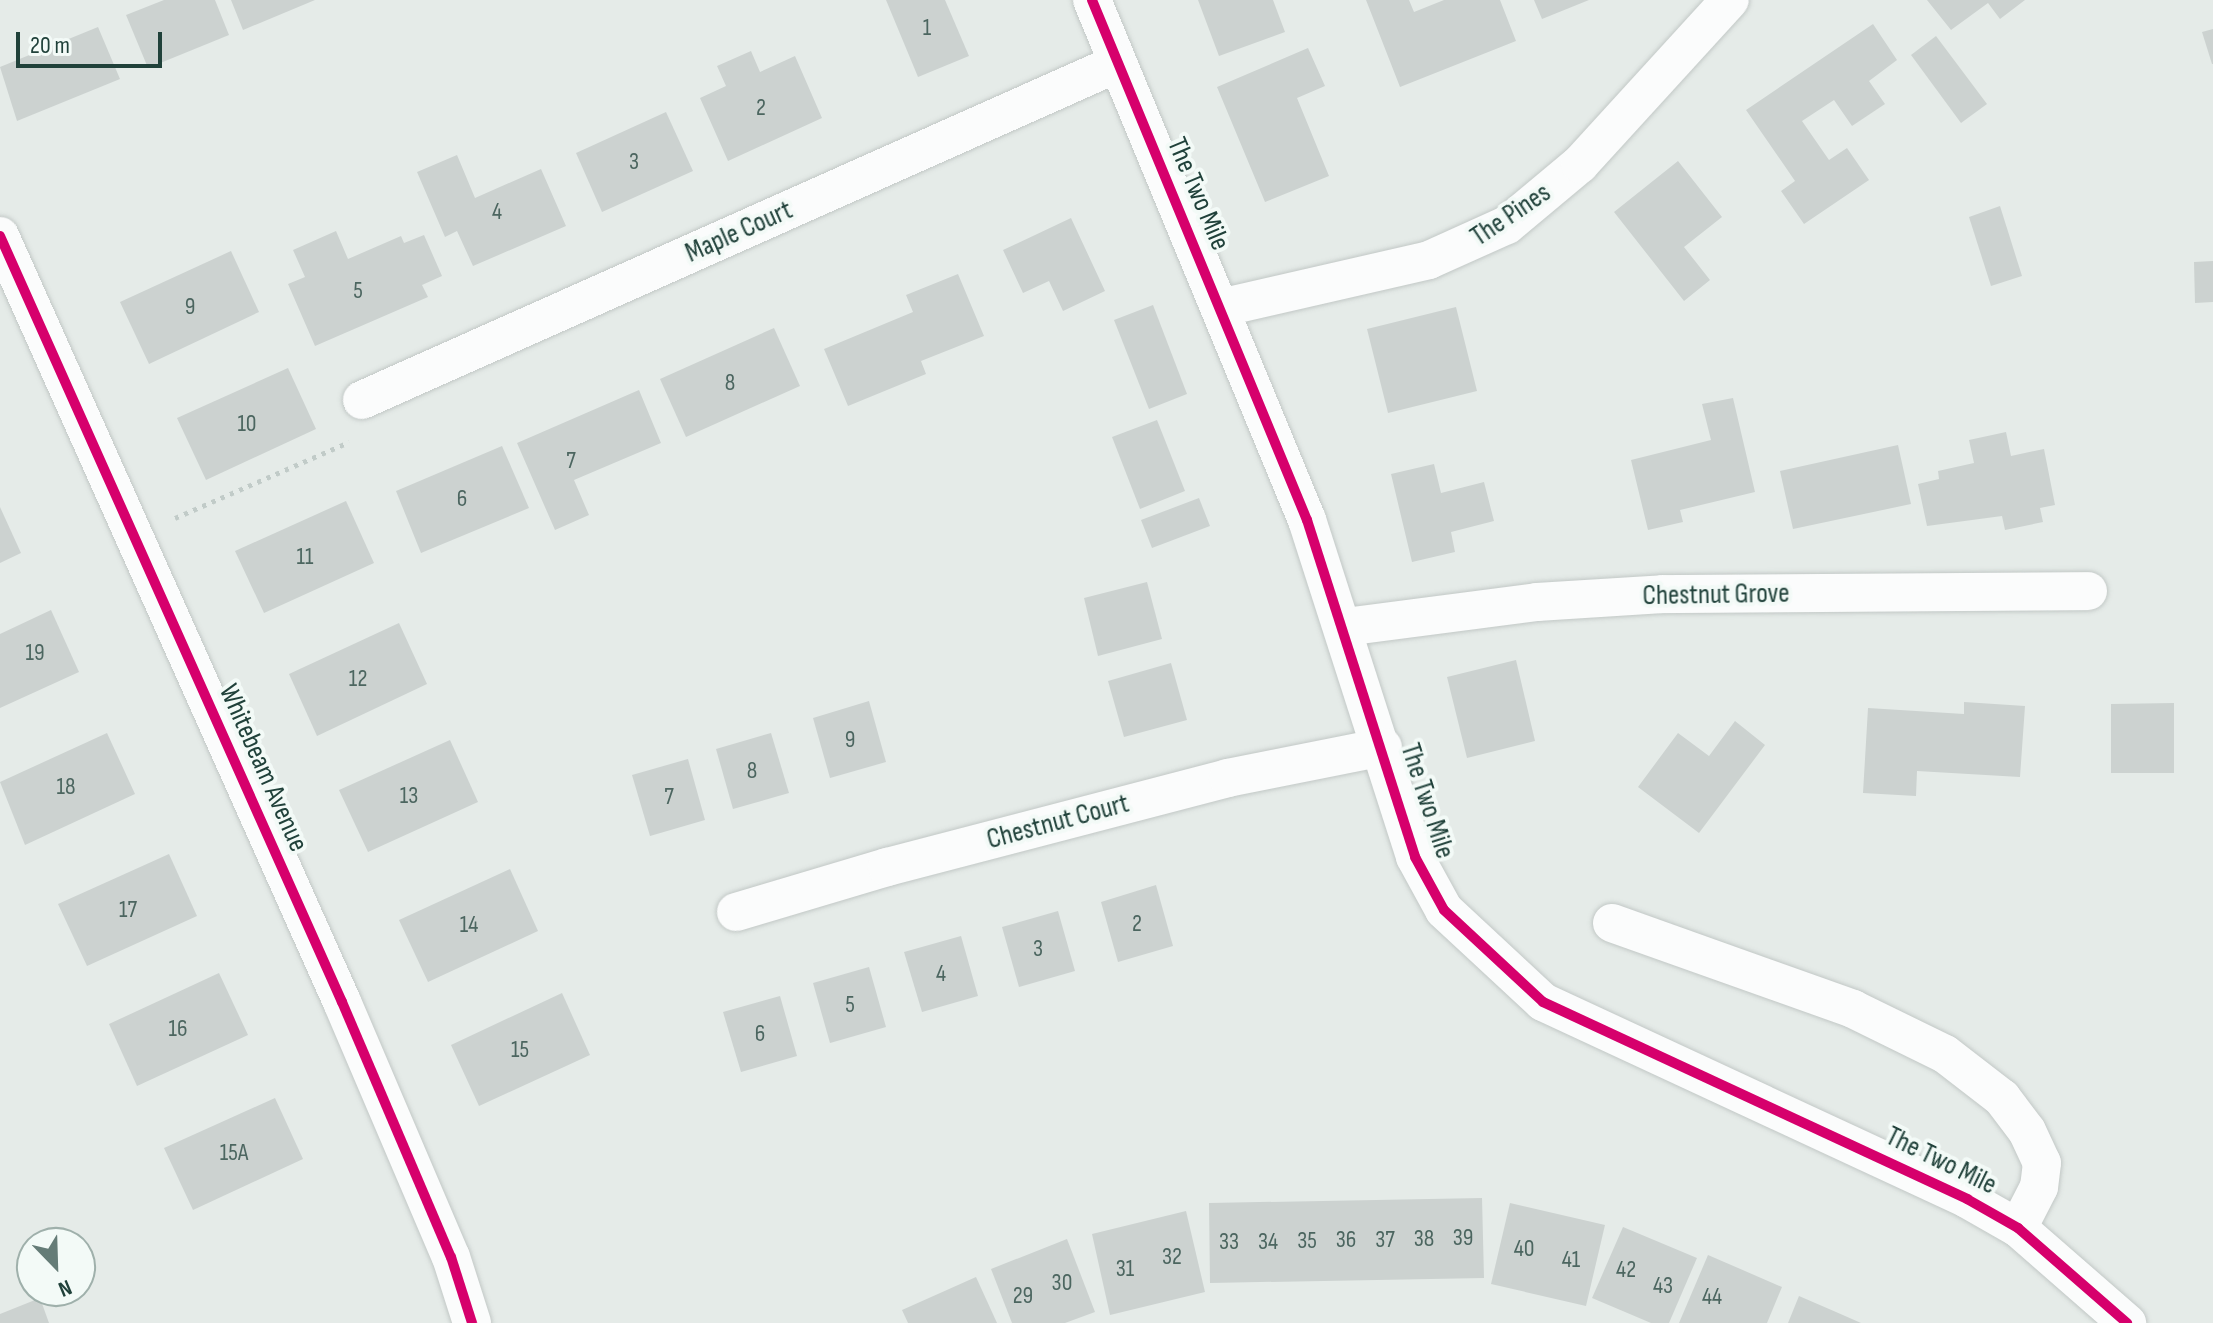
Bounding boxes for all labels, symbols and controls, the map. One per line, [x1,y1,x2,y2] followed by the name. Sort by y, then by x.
[923,14,931,42] house number: 1
[20,16,166,66] scale bar
[30,31,70,60] text: 20 m
[756,94,766,122] house number: 2
[1159,133,1237,255] street label: The Two Mile
[629,148,639,176] house number: 3
[1465,176,1557,254] street label: The Pines
[680,194,798,270] street label: Maple Court
[492,198,502,226] house number: 4
[353,277,363,305] house number: 5
[185,293,195,321] house number: 9
[725,369,735,397] house number: 8
[237,410,257,438] house number: 10
[566,447,576,475] house number: 7
[457,485,467,513] house number: 6
[297,543,313,571] house number: 11
[1642,577,1790,613] street label: Chestnut Grove
[25,639,45,667] house number: 19
[349,665,367,693] house number: 12
[211,679,315,857] street label: Whitebeam Avenue
[845,726,855,754] house number: 9
[1393,739,1461,863] street label: The Two Mile
[747,757,757,785] house number: 8
[57,773,75,801] house number: 18
[400,782,418,810] house number: 13
[664,783,674,811] house number: 7
[983,787,1133,857] street label: Chestnut Court
[119,896,137,924] house number: 17
[1132,910,1142,938] house number: 2
[460,911,478,939] house number: 14
[1033,935,1043,963] house number: 3
[936,960,946,988] house number: 4
[845,991,855,1019] house number: 5
[169,1015,187,1043] house number: 16
[755,1020,765,1048] house number: 6
[511,1036,529,1064] house number: 15
[1880,1120,2002,1202] street label: The Two Mile
[220,1139,248,1167] house number: 15A
[1453,1224,1473,1252] house number: 39
[1414,1225,1434,1253] house number: 38
[1336,1226,1356,1254] house number: 36
[1375,1226,1395,1254] house number: 37
[16,1227,96,1307] north arrow
[1297,1227,1317,1255] house number: 35
[1219,1228,1239,1256] house number: 33
[1258,1228,1278,1256] house number: 34
[1514,1235,1534,1263] house number: 40
[1162,1243,1182,1271] house number: 32
[1562,1246,1580,1274] house number: 41
[1116,1255,1134,1283] house number: 31
[1616,1256,1636,1284] house number: 42
[1052,1269,1072,1297] house number: 30
[1653,1272,1673,1300] house number: 43
[54,1273,75,1302] text: N
[1013,1282,1033,1310] house number: 29
[1702,1283,1722,1311] house number: 44

